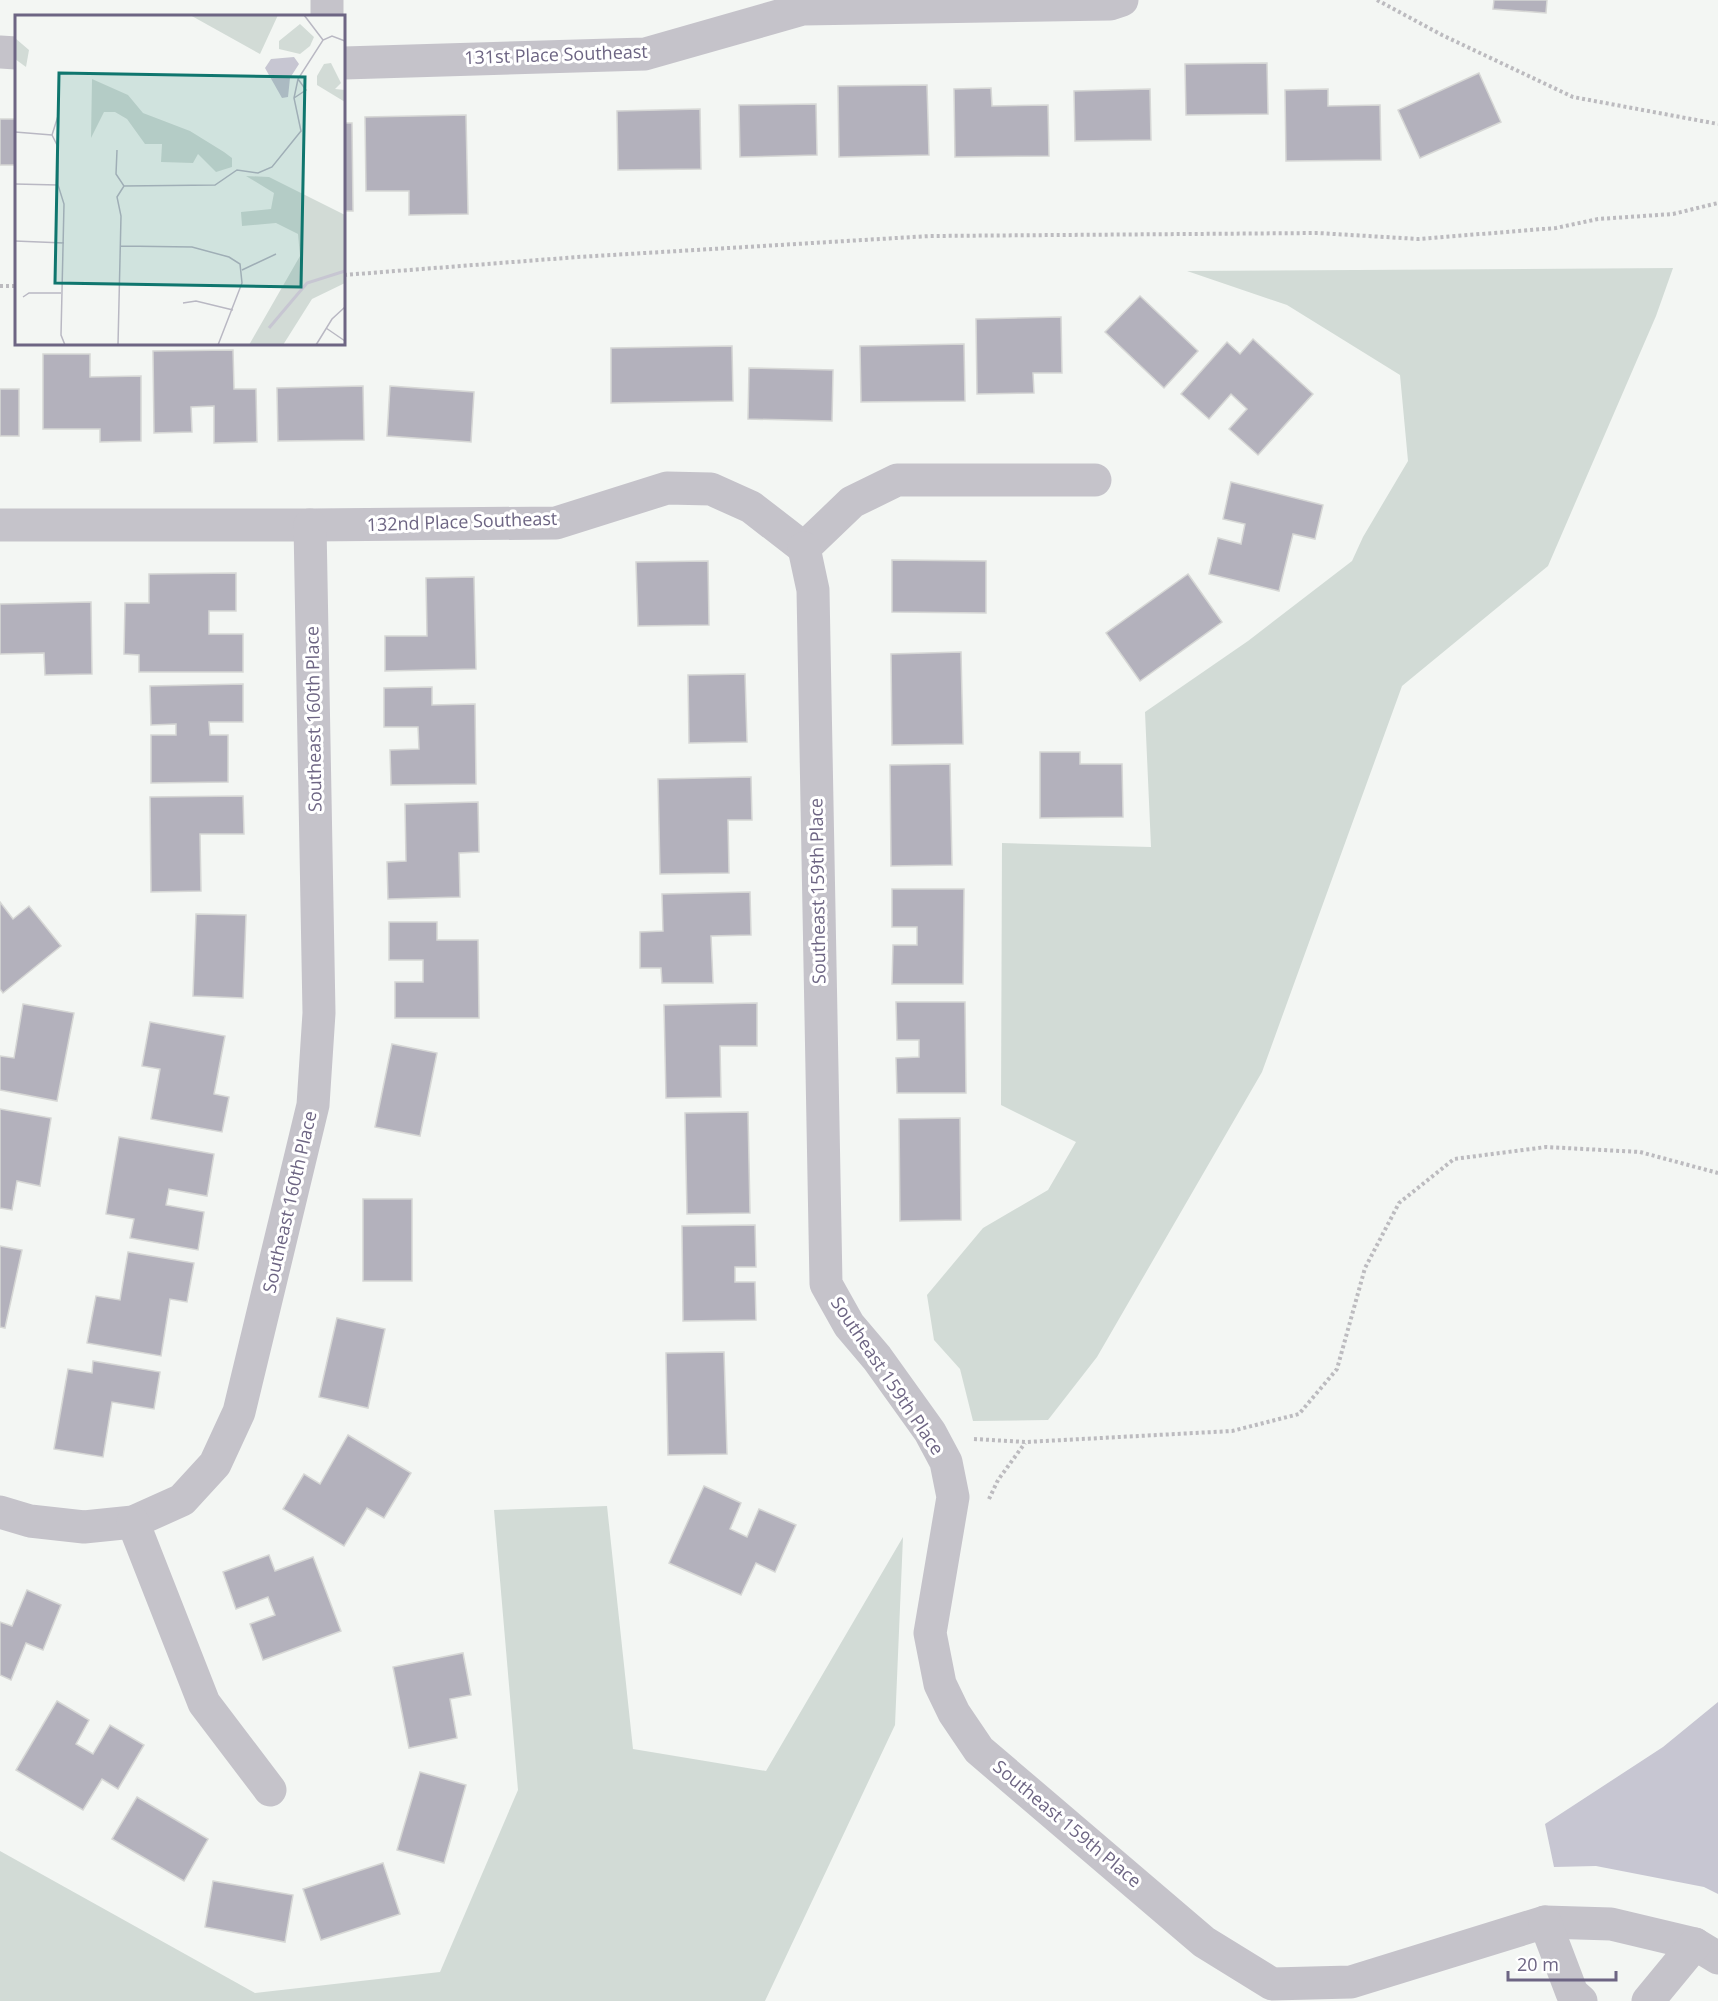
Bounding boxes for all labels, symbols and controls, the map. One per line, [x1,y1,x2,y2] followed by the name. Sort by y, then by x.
[15,15,345,345] inset map
[464,39,648,69] street label: 131st Place Southeast
[366,506,558,536] street label: 132nd Place Southeast
[299,626,327,812] street label: Southeast 160th Place
[803,798,831,984] street label: Southeast 159th Place
[256,1108,322,1295] street label: Southeast 160th Place
[826,1292,950,1459] street label: Southeast 159th Place
[989,1754,1147,1892] street label: Southeast 159th Place
[1508,1944,1616,1982] scale bar
[1517,1952,1559,1976] text: 20 m

